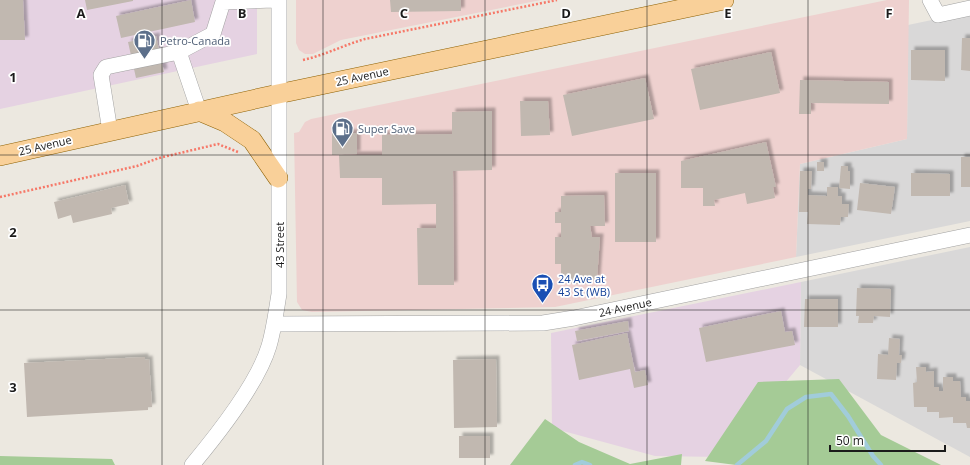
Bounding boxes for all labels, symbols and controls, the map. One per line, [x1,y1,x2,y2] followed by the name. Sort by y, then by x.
[77,4,86,22] text: A
[238,4,247,22] text: B
[400,4,408,22] text: C
[561,4,571,22] text: D
[724,4,732,22] text: E
[885,4,893,22] text: F
[132,27,158,60] fuel station icon: Petro-Canada
[160,33,230,48] place label: Petro-Canada
[334,63,390,89] street label: 25 Avenue
[9,68,17,86] text: 1
[329,115,355,148] fuel station icon: Super Save
[358,121,415,136] place label: Super Save
[17,132,73,158] street label: 25 Avenue
[272,222,287,268] street label: 43 Street
[9,223,17,241] text: 2
[529,271,555,304] bus stop icon: 24 Ave at 43 St (WB)
[558,271,610,299] place label: 24 Ave at 43 St (WB)
[597,294,653,320] street label: 24 Avenue
[9,378,17,396] text: 3
[830,427,945,453] scale bar
[836,432,864,449] text: 50 m

